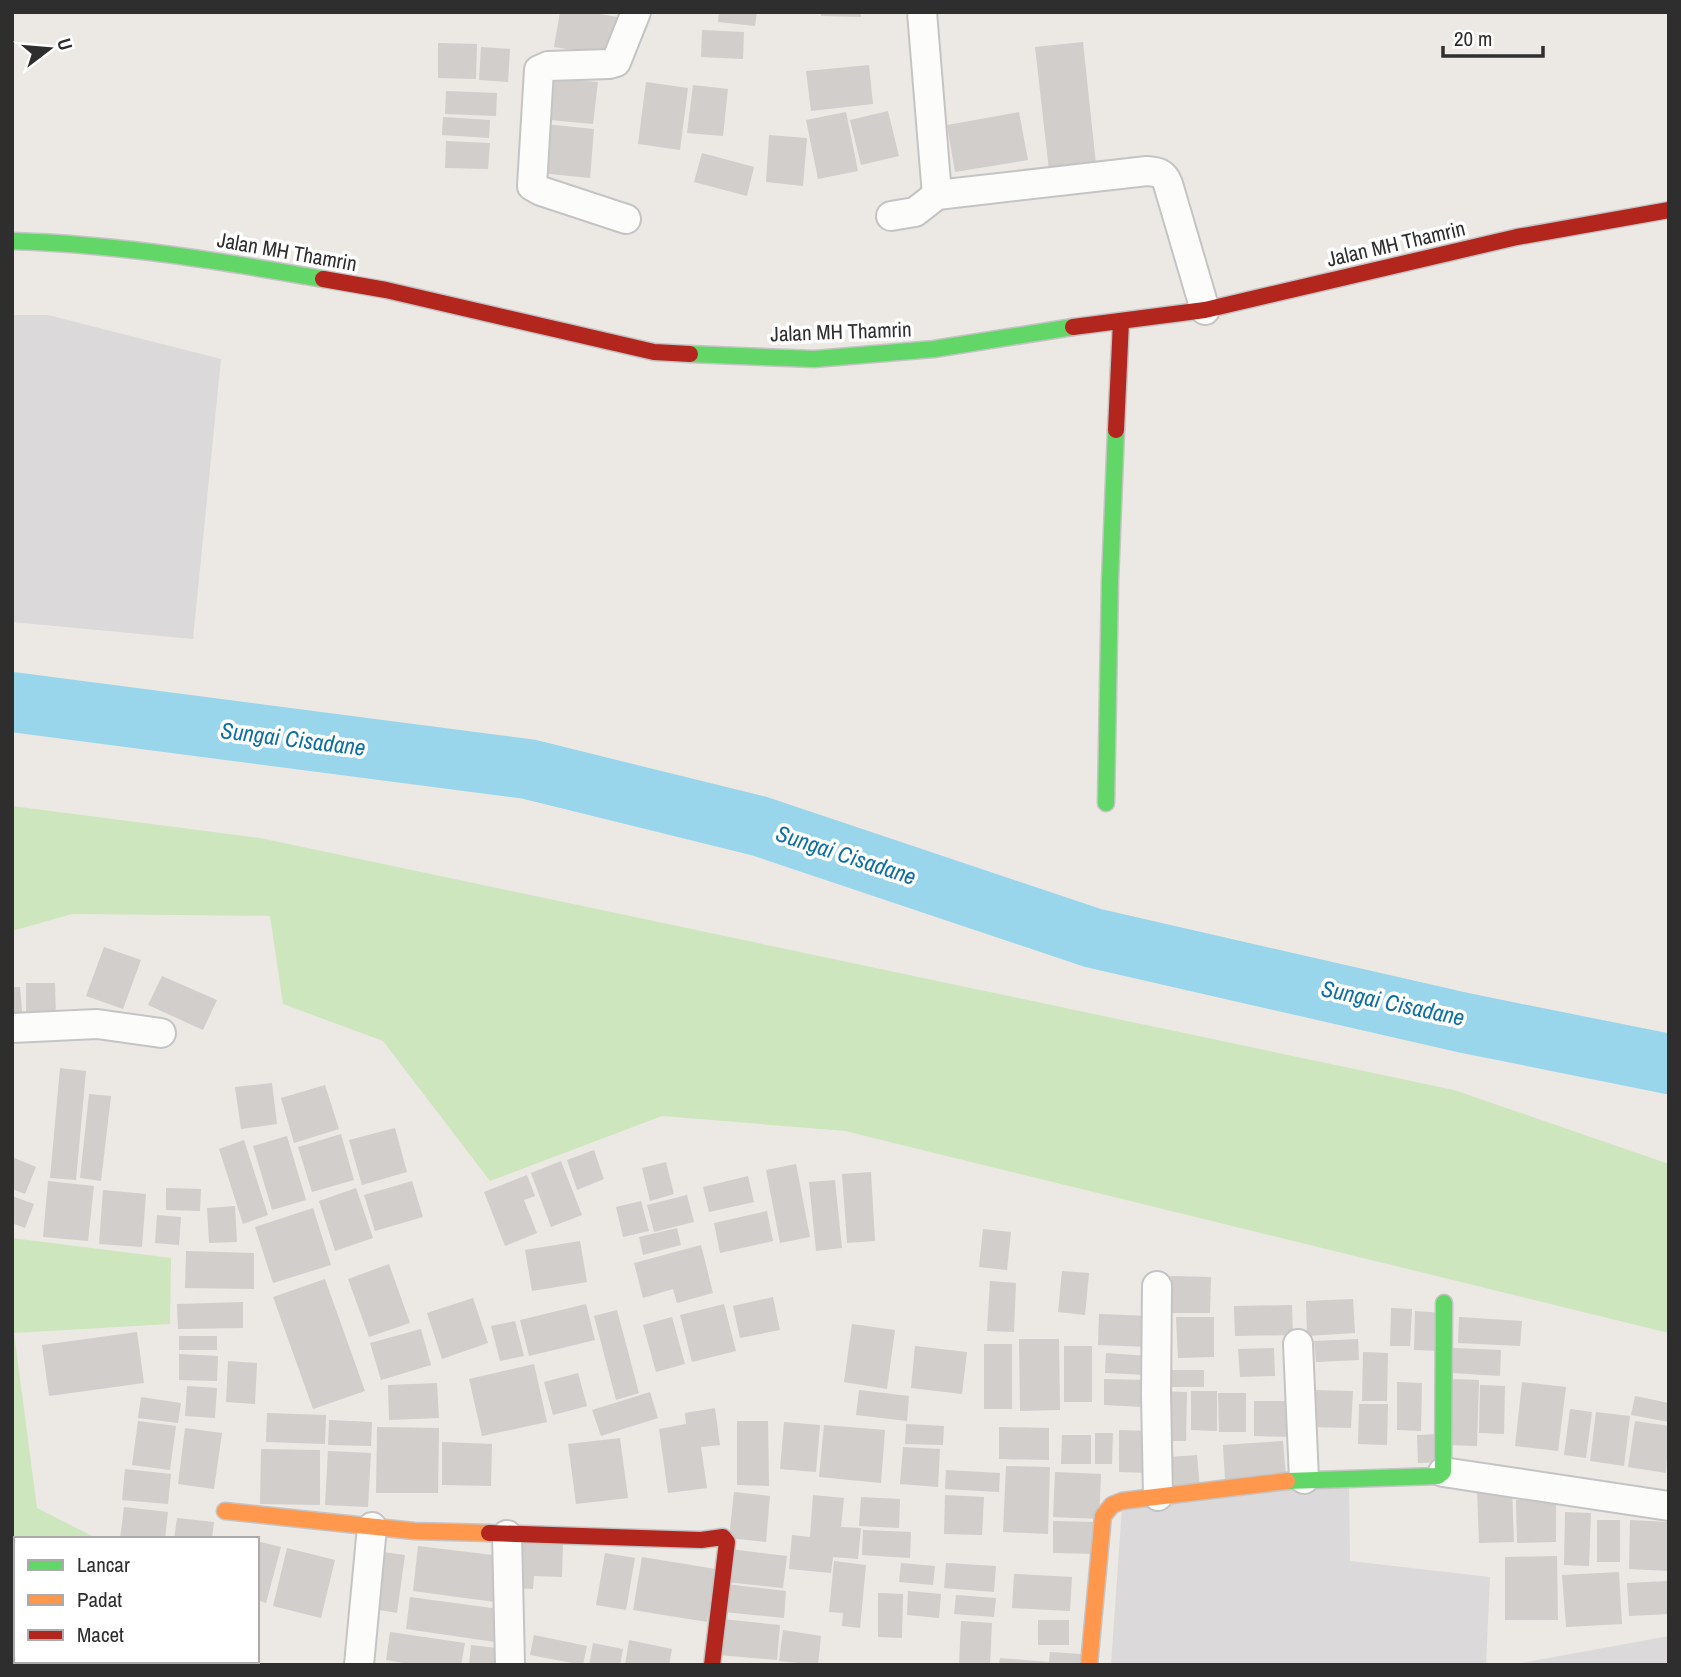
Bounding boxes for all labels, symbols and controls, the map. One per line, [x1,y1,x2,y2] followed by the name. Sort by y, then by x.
[14,14,84,84] north arrow
[1443,14,1543,58] scale bar
[1454,24,1492,53] text: 20 m
[51,35,79,53] text: U
[1324,213,1468,274] street label: Jalan MH Thamrin
[215,225,359,278] street label: Jalan MH Thamrin
[770,315,912,348] street label: Jalan MH Thamrin
[219,714,367,763] water label: Sungai Cisadane
[772,817,920,892] water label: Sungai Cisadane
[1319,972,1468,1033] water label: Sungai Cisadane
[14,1537,259,1663] legend
[77,1550,130,1579] text: Lancar
[77,1585,122,1614] text: Padat
[77,1620,124,1649] text: Macet

